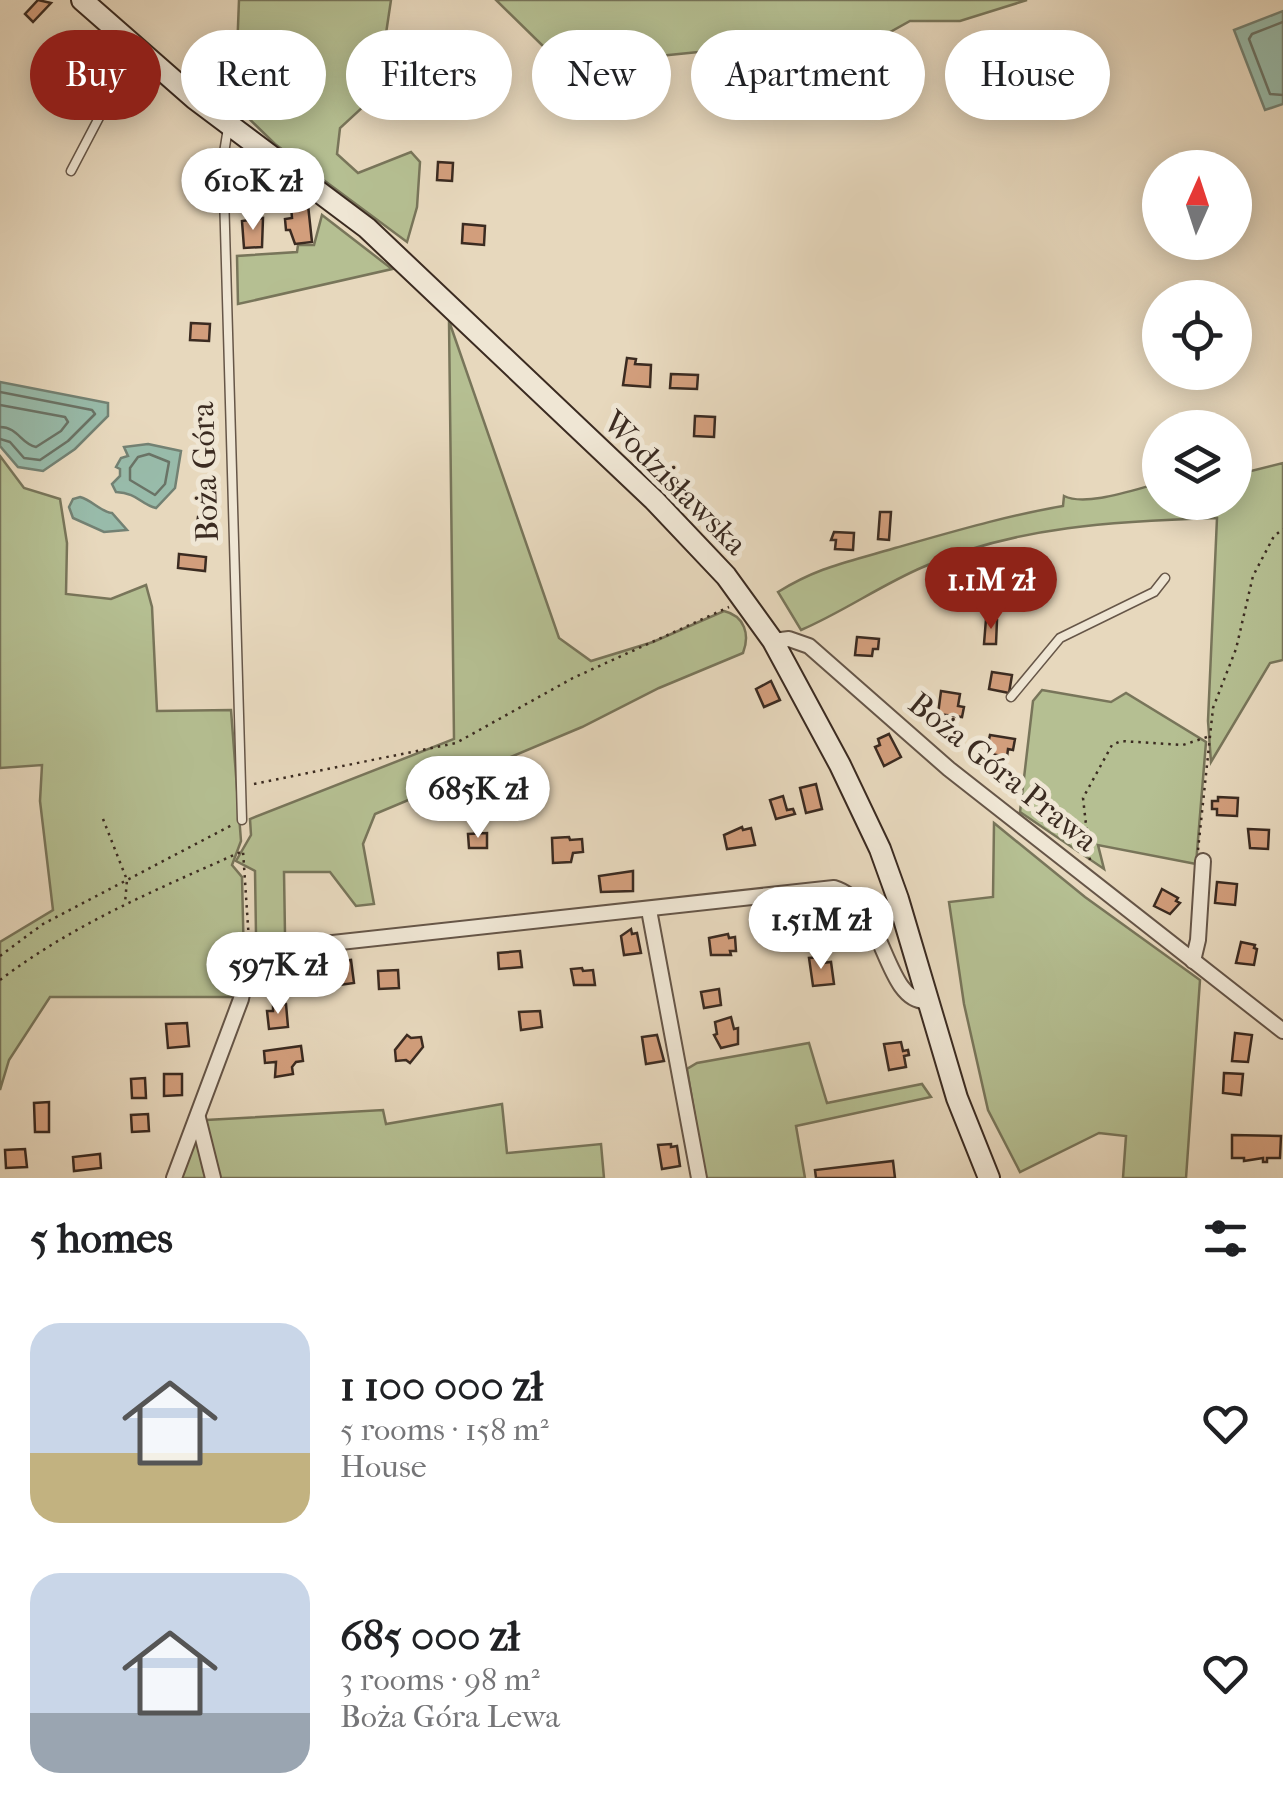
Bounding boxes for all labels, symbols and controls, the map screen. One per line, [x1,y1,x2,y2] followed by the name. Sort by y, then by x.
[30,30,161,120] chip: Buy
[181,30,326,120] chip: Rent
[346,30,512,120] chip: Filters
[532,30,671,120] chip: New
[691,30,925,120] chip: Apartment
[945,30,1110,120] chip: House
[161,148,345,233] pin: 610K zł
[1142,150,1252,260] north arrow
[1142,150,1252,520] map controls
[203,162,303,199] text: 610K zł
[1142,280,1252,390] button: locate
[184,400,226,543] street label: Boża Góra
[595,403,755,563] street label: Wodzisławska
[1142,410,1252,520] button: layers
[899,547,1083,632] pin: 1.1M zł
[947,561,1035,598] text: 1.1M zł
[901,685,1106,860] street label: Boża Góra Prawa
[386,756,570,841] pin: 685K zł
[428,770,528,807] text: 685K zł
[718,887,924,972] pin: 1.51M zł
[771,901,871,938] text: 1.51M zł
[186,932,370,1017] pin: 597K zł
[228,946,328,983] text: 597K zł
[1198,1211,1253,1266] icon: filters
[30,1214,173,1263] text: 5 homes
[340,1362,543,1411] text: 1 100 000 zł
[110,1363,230,1483] icon: home
[1198,1396,1253,1451] icon: heart
[340,1411,549,1448] text: 5 rooms · 158 m²
[340,1448,427,1485] text: House
[340,1612,520,1661] text: 685 000 zł
[110,1613,230,1733] icon: home
[1198,1646,1253,1701] icon: heart
[340,1661,540,1698] text: 3 rooms · 98 m²
[340,1698,560,1735] text: Boża Góra Lewa

